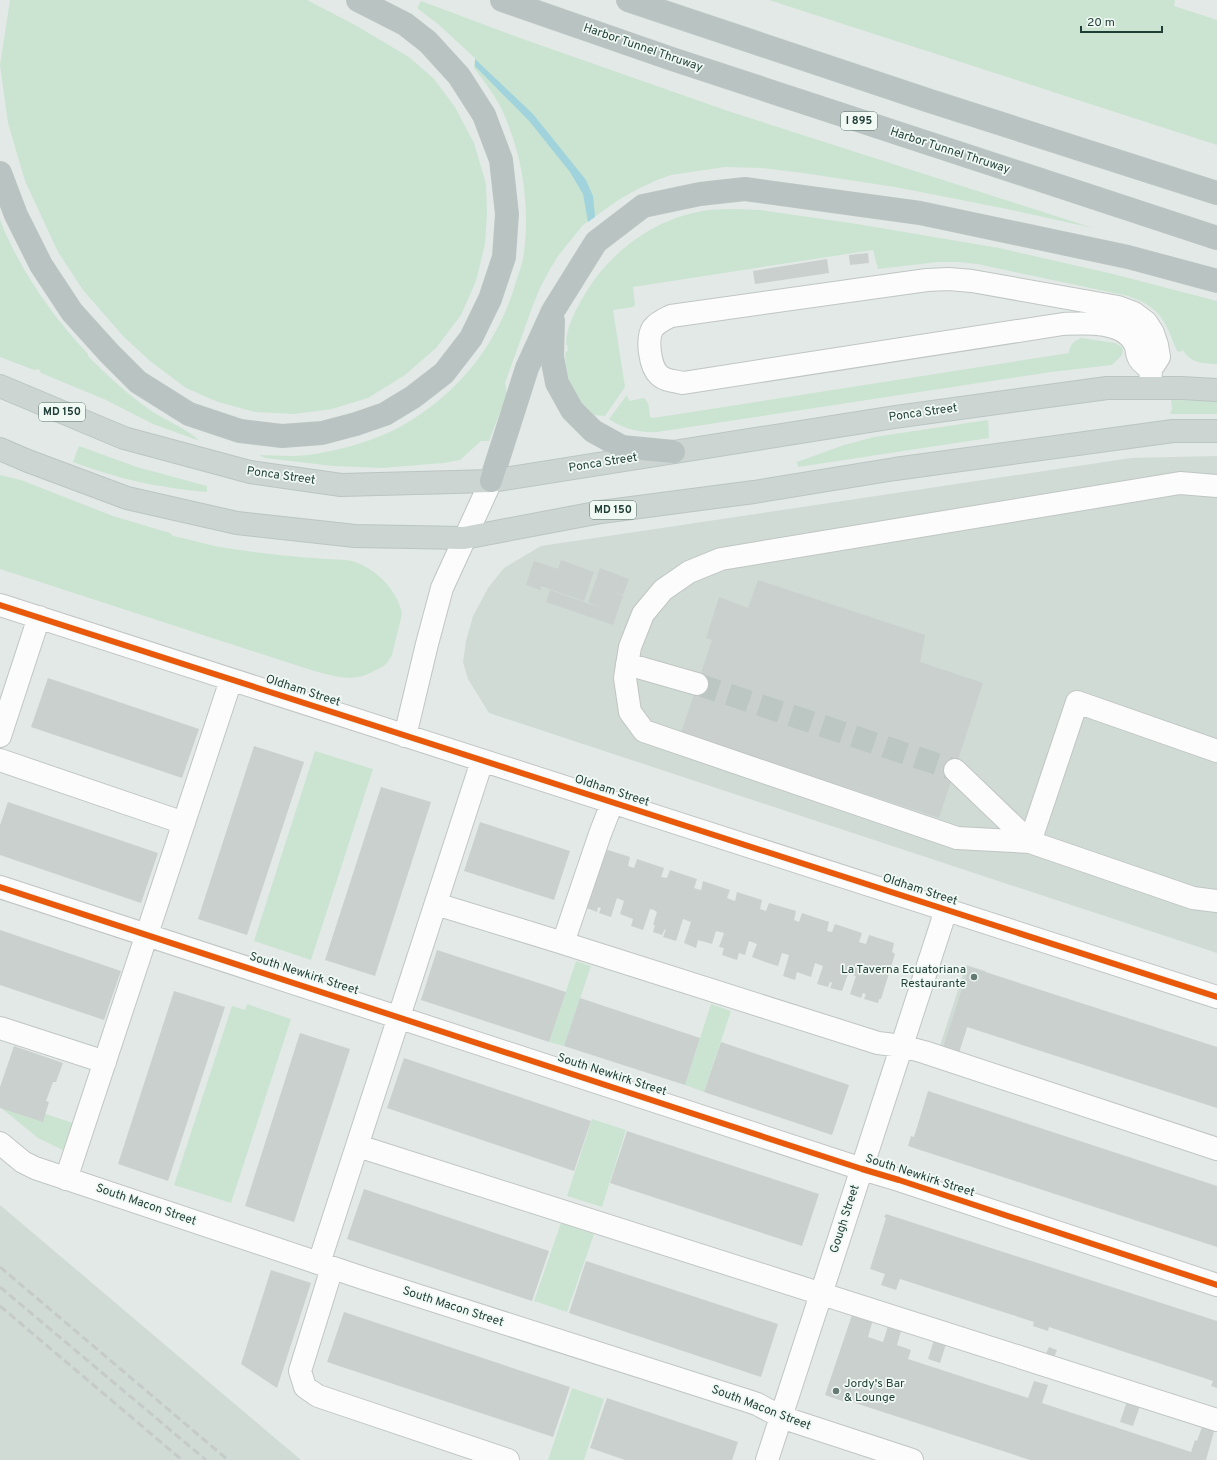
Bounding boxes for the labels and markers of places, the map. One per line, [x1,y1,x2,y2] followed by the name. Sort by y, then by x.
[841,962,966,992] place label: La Taverna Ecuatoriana Restaurante
[969,972,979,982] marker: La Taverna Ecuatoriana Restaurante
[844,1376,905,1406] place label: Jordy's Bar & Lounge
[831,1386,841,1396] marker: Jordy's Bar & Lounge

